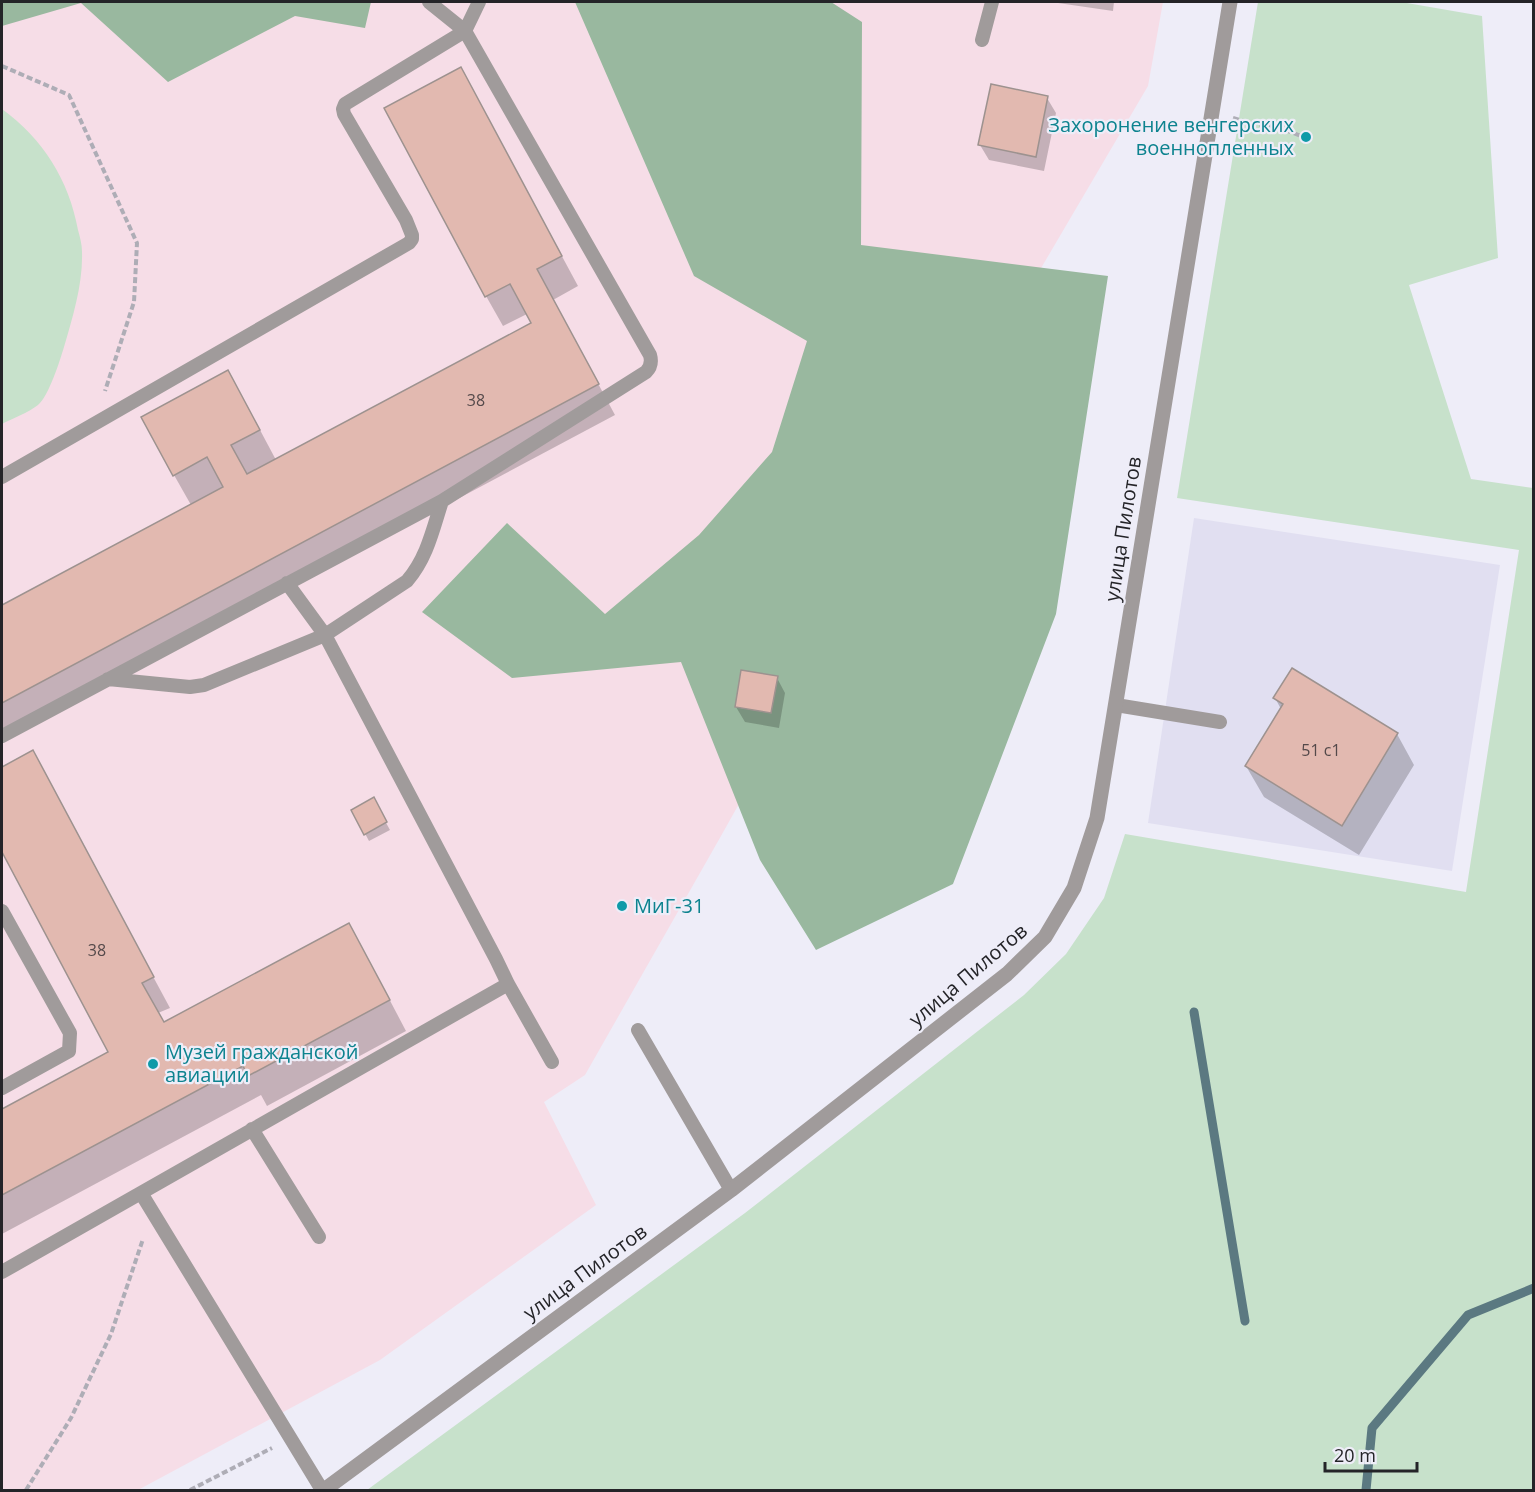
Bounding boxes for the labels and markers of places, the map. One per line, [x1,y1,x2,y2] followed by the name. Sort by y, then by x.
[1048,111,1295,161] place label: Захоронение венгерских военнопленных
[1299,130,1313,144] marker: Захоронение венгерских военнопленных
[634,892,704,919] place label: МиГ-31
[615,899,629,913] marker: МиГ-31
[165,1038,358,1088] place label: Музей гражданской авиации
[146,1057,160,1071] marker: Музей гражданской авиации

